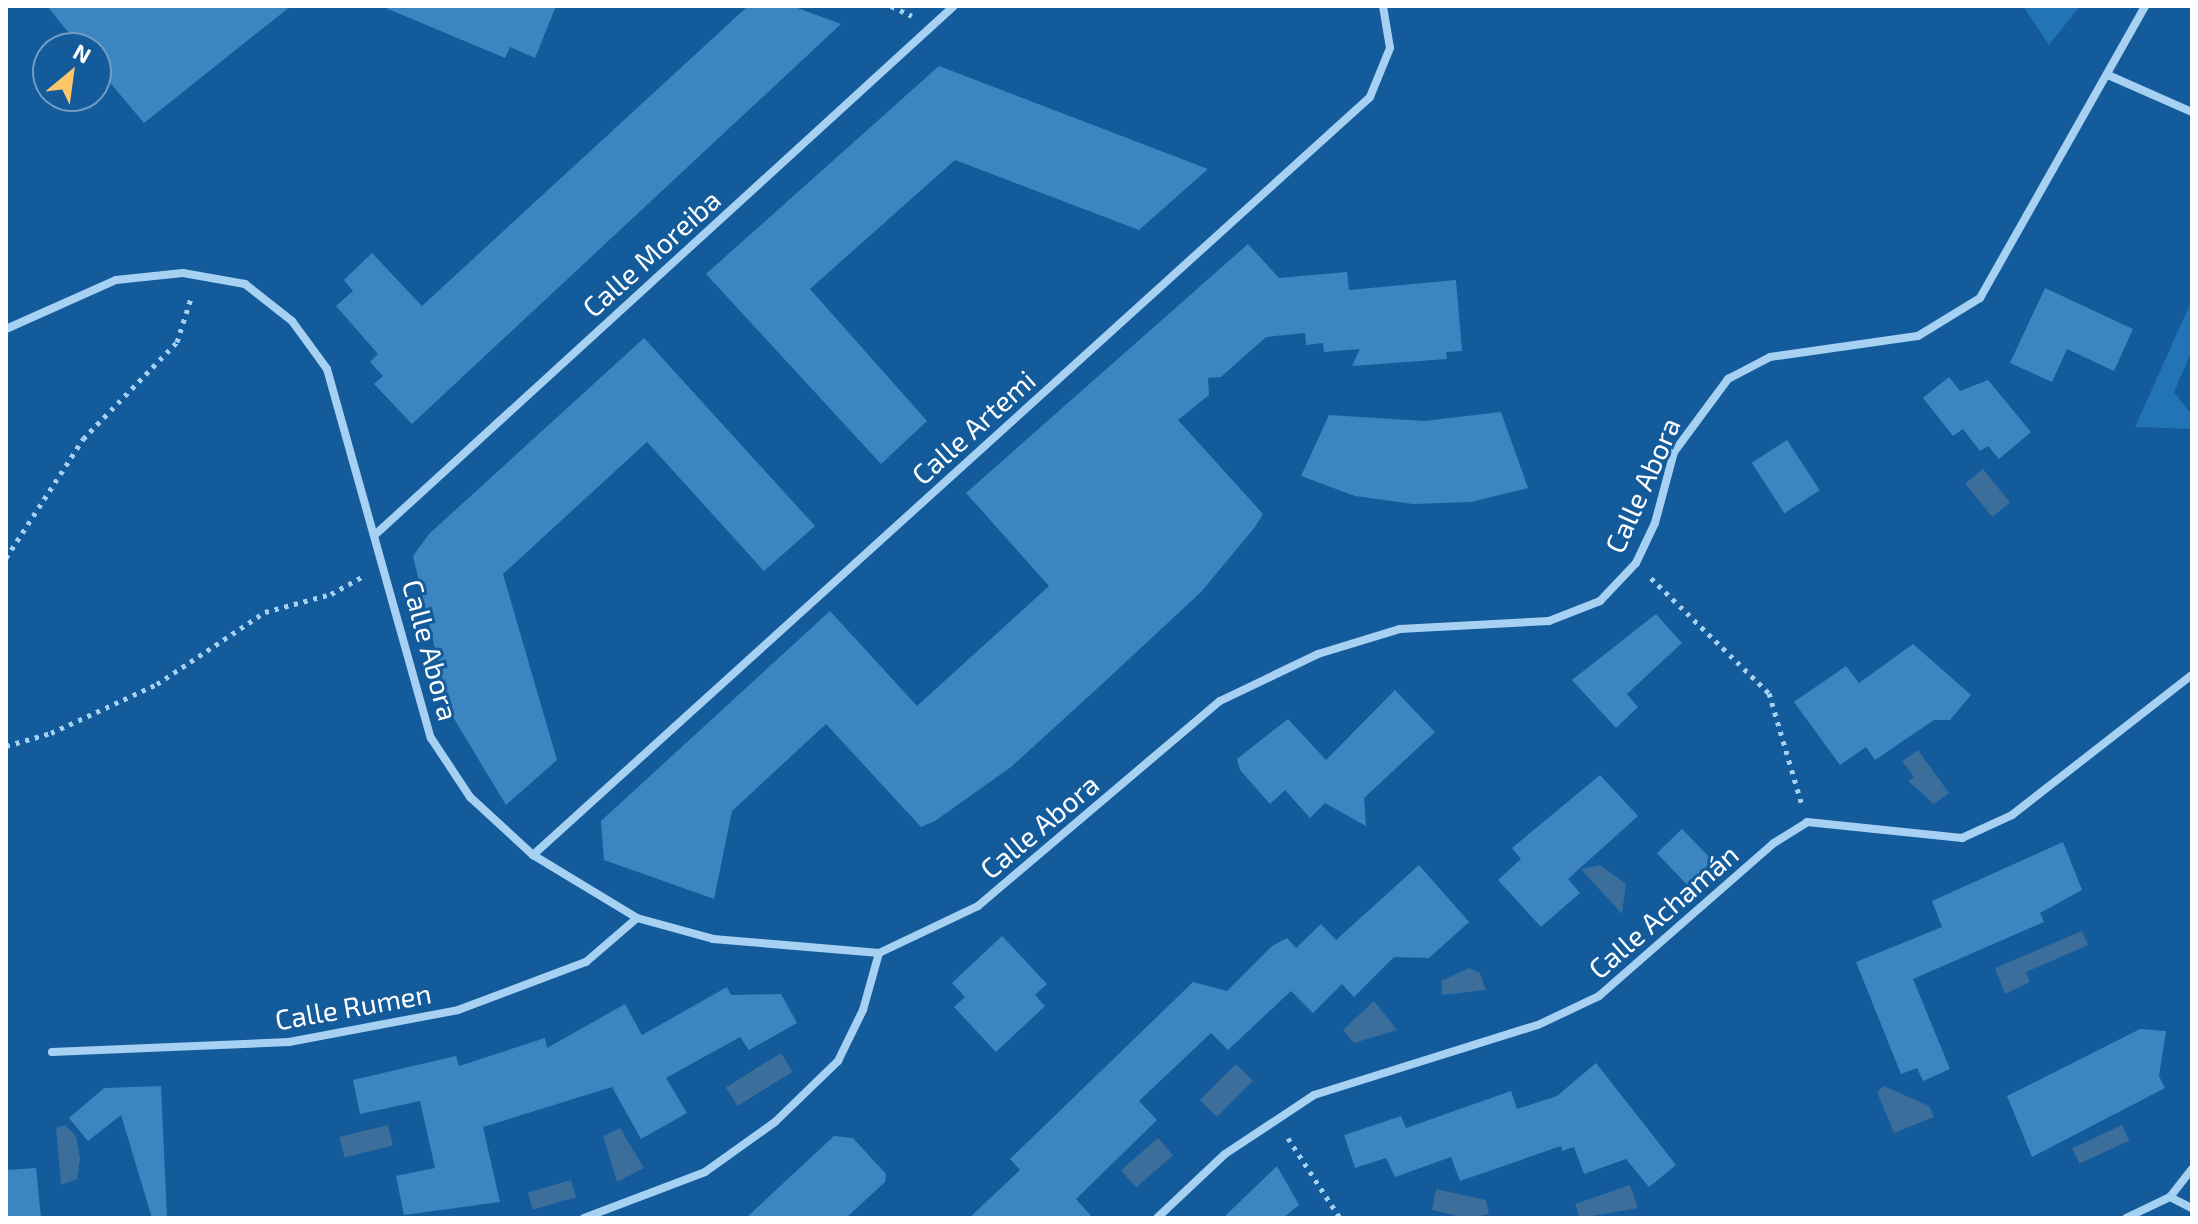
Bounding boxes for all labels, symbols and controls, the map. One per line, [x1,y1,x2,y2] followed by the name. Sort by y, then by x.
[32,32,112,112] north arrow
[69,38,96,68] text: N
[575,182,727,324] street label: Calle Moreiba
[904,363,1042,491] street label: Calle Artemi
[1597,412,1687,558] street label: Calle Abora
[396,576,466,724] street label: Calle Abora
[973,766,1105,886] street label: Calle Abora
[1581,837,1745,985] street label: Calle Achamán
[272,976,434,1036] street label: Calle Rumen

